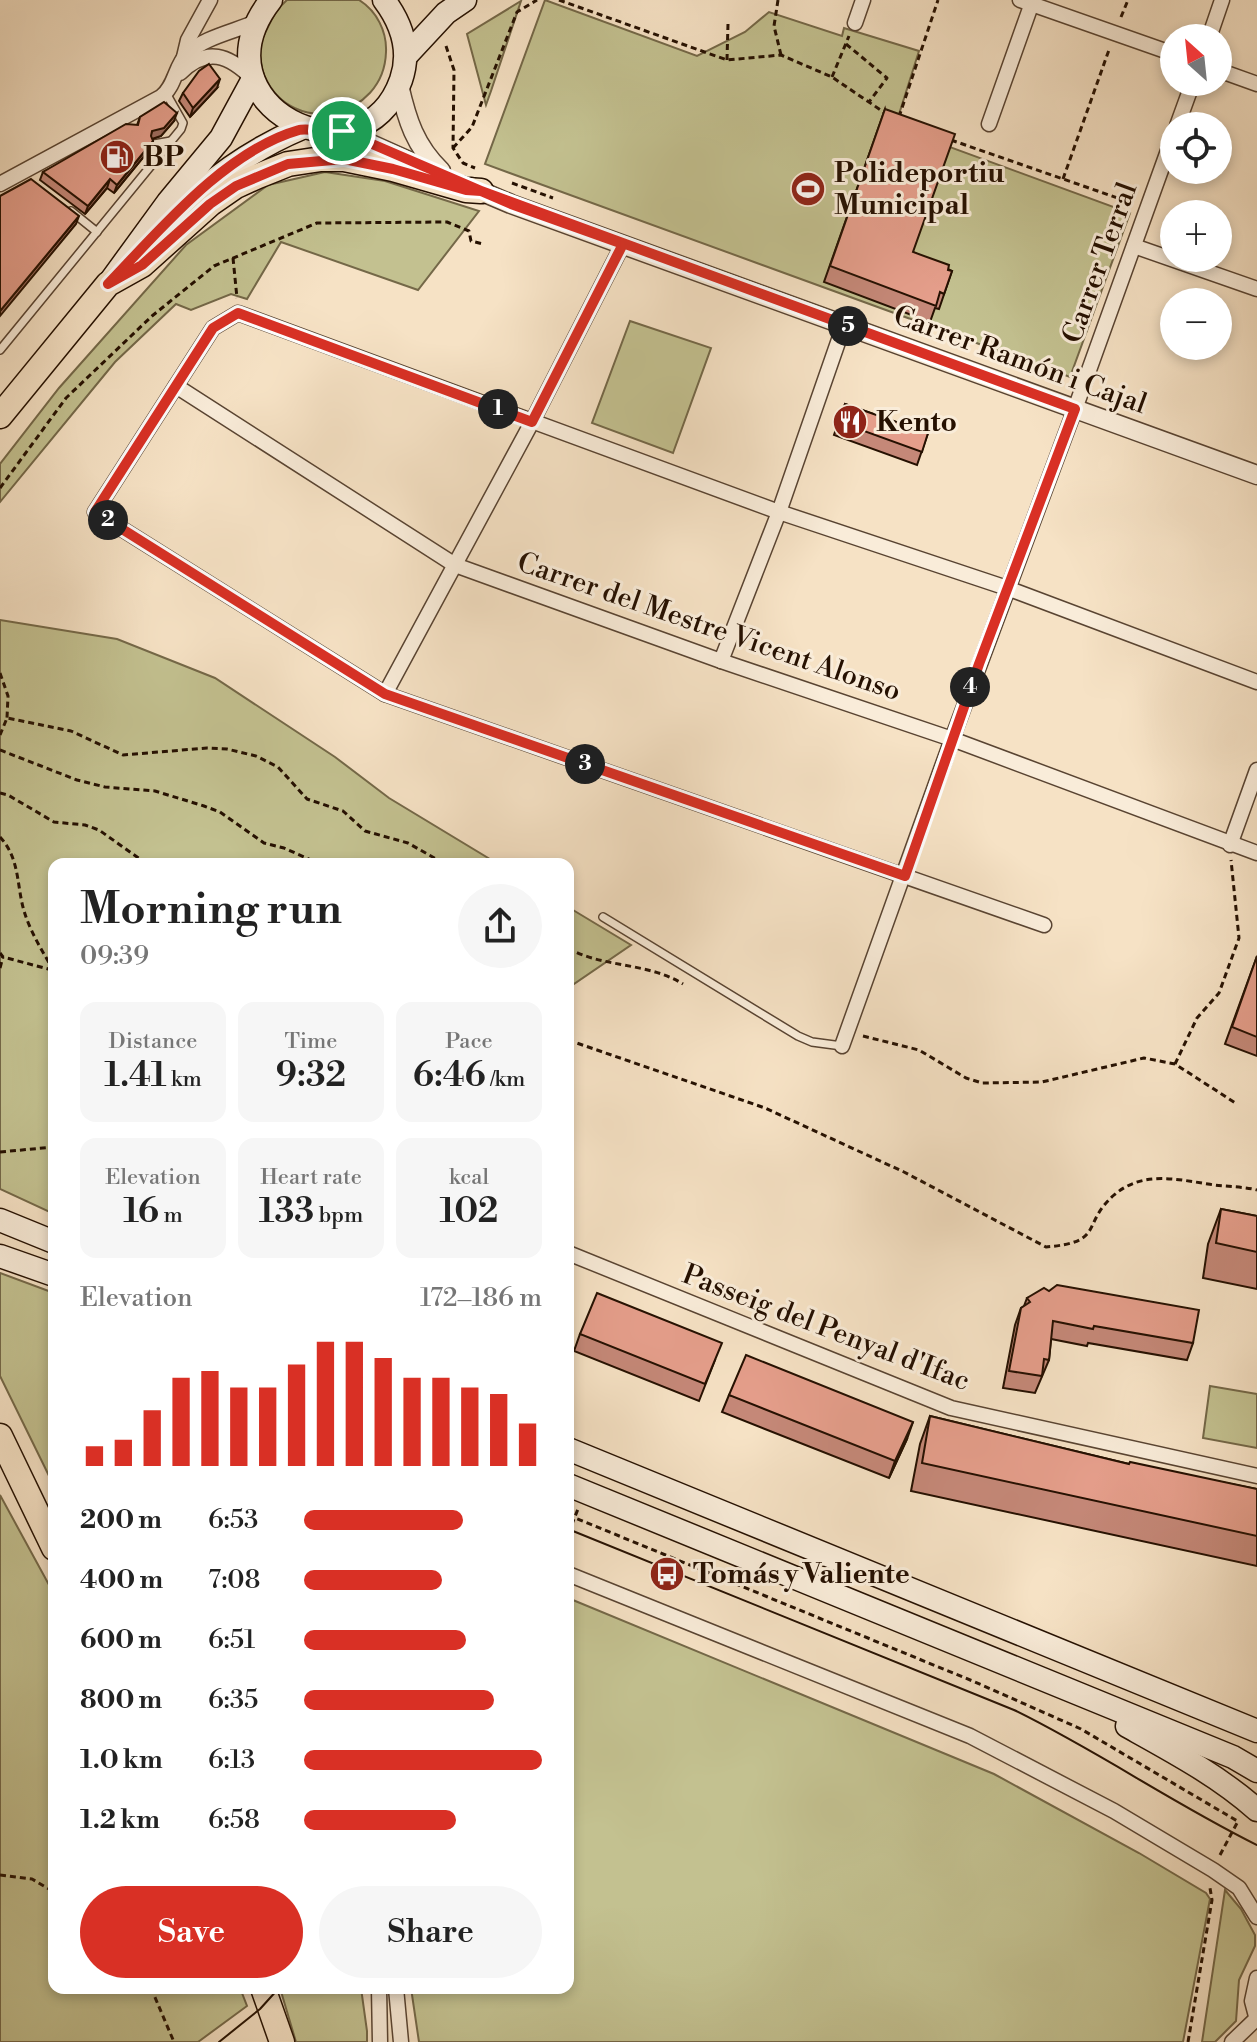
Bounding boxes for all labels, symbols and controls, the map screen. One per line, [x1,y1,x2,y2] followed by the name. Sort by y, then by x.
[1160,24,1232,96] north arrow
[1160,24,1232,360] map controls
[308,97,376,165] pin
[320,109,364,153] icon: arrive
[1160,112,1232,184] button: locate
[98,138,136,176] fuel station icon: BP
[143,140,184,175] place label: BP
[834,156,1004,223] place label: Polideportiu Municipal
[789,170,827,208] sports icon: Polideportiu Municipal
[1055,178,1145,348] street label: Carrer Terral
[1160,200,1232,272] button: +
[1160,288,1232,360] button: −
[889,298,1151,422] street label: Carrer Ramón i Cajal
[828,306,868,346] pin: 5
[841,312,855,339] text: 5
[478,389,518,429] pin: 1
[493,395,503,422] text: 1
[831,403,869,441] restaurant icon: Kento
[876,405,957,440] place label: Kento
[88,500,128,540] pin: 2
[101,506,115,533] text: 2
[513,545,905,709] street label: Carrer del Mestre Vicent Alonso
[950,667,990,707] pin: 4
[963,673,977,700] text: 4
[565,744,605,784] pin: 3
[578,750,592,777] text: 3
[80,882,342,937] text: Morning run
[458,884,542,968] button: share
[80,940,149,972] text: 09:39
[109,1028,197,1055] text: Distance
[285,1028,337,1055] text: Time
[445,1028,493,1055] text: Pace
[104,1055,167,1097] text: 1.41
[276,1055,346,1097] text: 9:32
[413,1055,486,1097] text: 6:46
[167,1066,202,1093] text: km
[486,1066,525,1093] text: /km
[105,1164,201,1191] text: Elevation
[260,1164,362,1191] text: Heart rate
[449,1164,489,1191] text: kcal
[123,1191,159,1233] text: 16
[259,1191,314,1233] text: 133
[440,1191,498,1233] text: 102
[159,1202,183,1229] text: m
[314,1202,363,1229] text: bpm
[677,1257,975,1399] street label: Passeig del Penyal d'Ifac
[80,1282,193,1314] text: Elevation
[420,1282,542,1314] text: 172–186 m
[80,1504,162,1536] text: 200 m
[208,1504,258,1536] text: 6:53
[648,1555,686,1593] bus stop icon: Tomás y Valiente
[693,1557,910,1592] place label: Tomás y Valiente
[80,1564,163,1596] text: 400 m
[208,1564,260,1596] text: 7:08
[80,1624,162,1656] text: 600 m
[208,1624,255,1656] text: 6:51
[80,1684,162,1716] text: 800 m
[208,1684,258,1716] text: 6:35
[80,1744,163,1776] text: 1.0 km
[208,1744,255,1776] text: 6:13
[80,1804,160,1836] text: 1.2 km
[208,1804,260,1836] text: 6:58
[80,1886,303,1978] button: Save
[319,1886,542,1978] button: Share

